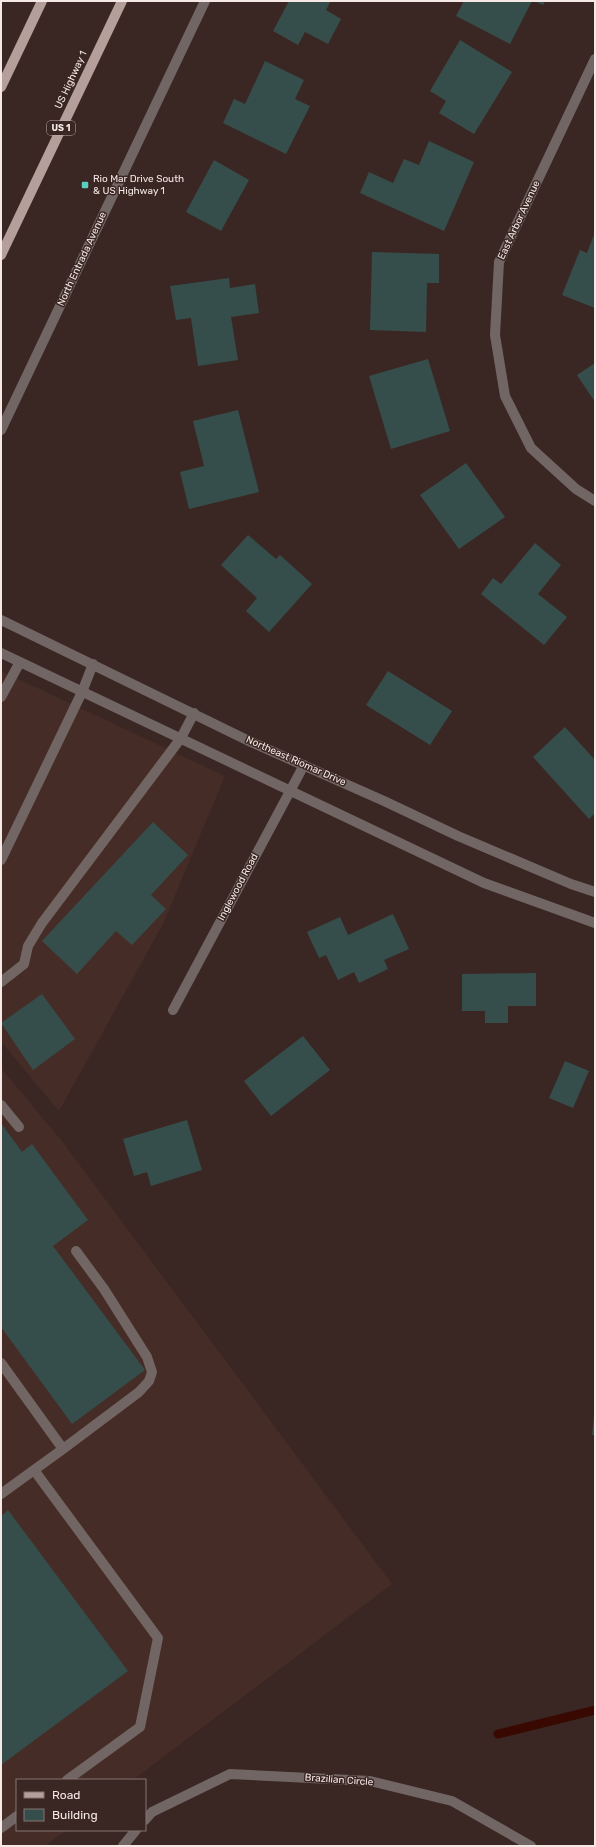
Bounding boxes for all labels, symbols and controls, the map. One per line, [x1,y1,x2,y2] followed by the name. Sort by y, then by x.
[52,49,90,111] street label: US Highway 1
[47,121,75,135] road number: US 1
[93,173,184,197] place label: Rio Mar Drive South & US Highway 1
[495,178,543,261] street label: East Arbor Avenue
[80,180,90,190] marker: Rio Mar Drive South & US Highway 1
[55,210,109,308] street label: North Entrada Avenue
[244,733,348,789] street label: Northeast Riomar Drive
[215,851,261,923] street label: Inglewood Road
[304,1772,374,1788] street label: Brazilian Circle
[16,1779,146,1831] legend
[52,1788,80,1802] text: Road
[52,1808,98,1822] text: Building

